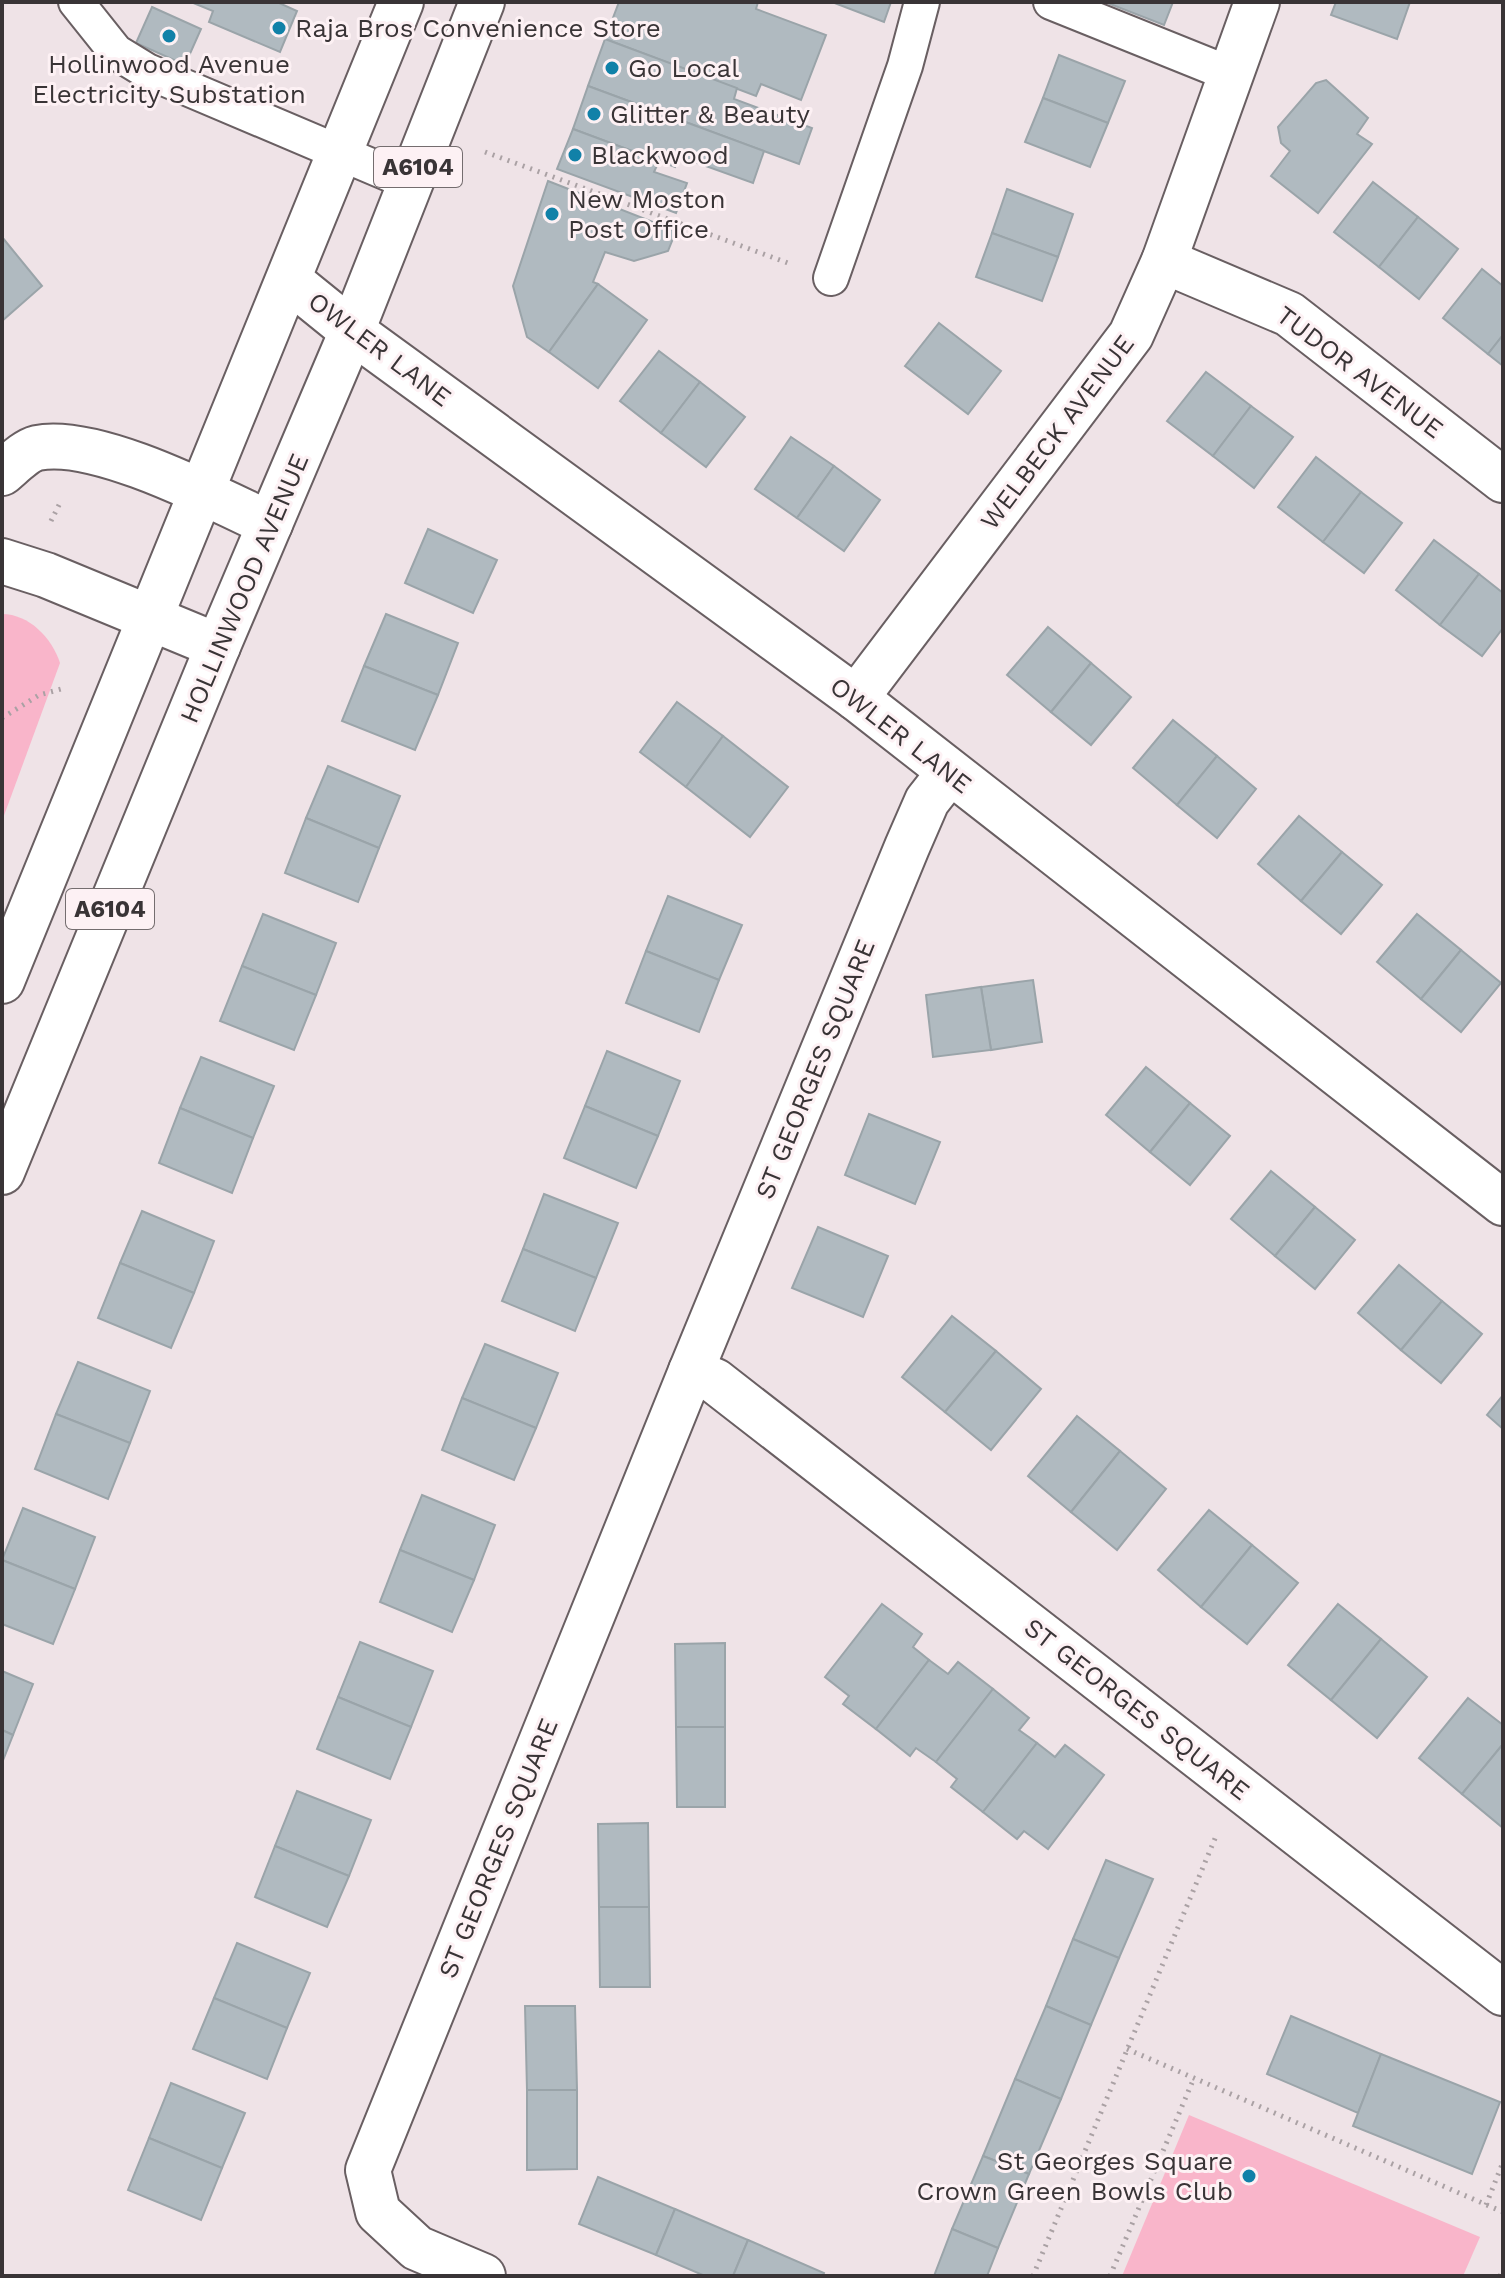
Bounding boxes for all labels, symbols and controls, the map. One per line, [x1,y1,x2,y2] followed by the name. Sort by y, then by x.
[295,13,661,43] place label: Raja Bros Convenience Store
[270,19,288,37] marker: Raja Bros Convenience Store
[160,27,178,45] marker: Hollinwood Avenue Electricity Substation
[32,49,306,109] place label: Hollinwood Avenue Electricity Substation
[628,53,739,83] place label: Go Local
[603,59,621,77] marker: Go Local
[610,99,810,129] place label: Glitter & Beauty
[585,105,603,123] marker: Glitter & Beauty
[591,140,729,170] place label: Blackwood
[566,146,584,164] marker: Blackwood
[374,147,462,187] road number: A6104
[568,184,725,244] place label: New Moston Post Office
[543,205,561,223] marker: New Moston Post Office
[303,286,457,412] street label: OWLER LANE
[1271,300,1449,444] street label: TUDOR AVENUE
[974,329,1140,535] street label: WELBECK AVENUE
[174,449,314,727] street label: HOLLINWOOD AVENUE
[824,671,978,799] street label: OWLER LANE
[66,889,154,929] road number: A6104
[749,935,881,1203] street label: ST GEORGES SQUARE
[1019,1612,1255,1806] street label: ST GEORGES SQUARE
[432,1714,564,1982] street label: ST GEORGES SQUARE
[917,2146,1233,2206] place label: St Georges Square Crown Green Bowls Club
[1240,2167,1258,2185] marker: St Georges Square Crown Green Bowls Club

